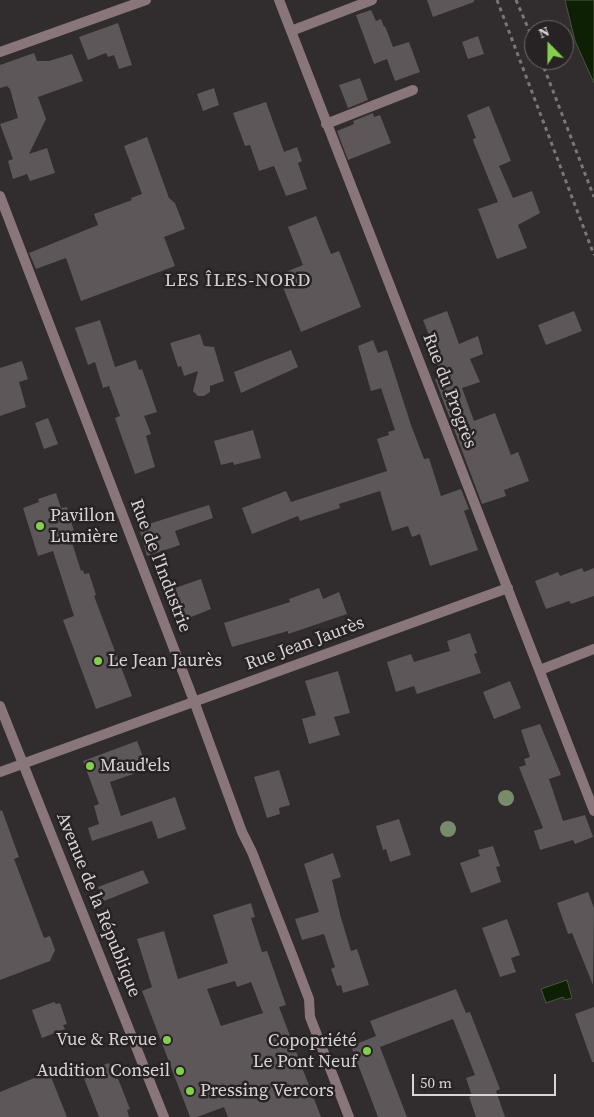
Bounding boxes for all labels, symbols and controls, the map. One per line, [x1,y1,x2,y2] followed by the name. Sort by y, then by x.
[524,20,574,70] north arrow
[535,21,552,43] text: N
[163,270,313,292] district label: LES ÎLES-NORD
[417,330,481,452] street label: Rue du Progrès
[125,496,195,636] street label: Rue de l'Industrie
[50,505,118,548] place label: Pavillon Lumière
[34,520,46,532] marker: Pavillon Lumière
[243,612,367,676] street label: Rue Jean Jaurès
[108,650,222,672] place label: Le Jean Jaurès
[92,655,104,667] marker: Le Jean Jaurès
[100,755,170,777] place label: Maud'els
[84,760,96,772] marker: Maud'els
[51,810,145,1000] street label: Avenue de la République
[56,1029,157,1051] place label: Vue & Revue
[253,1030,357,1072] place label: Copopriété Le Pont Neuf
[161,1034,173,1046] marker: Vue & Revue
[361,1045,373,1057] marker: Copopriété Le Pont Neuf
[36,1060,170,1082] place label: Audition Conseil
[414,1064,558,1096] scale bar
[174,1065,186,1077] marker: Audition Conseil
[420,1072,452,1093] text: 50 m
[200,1080,334,1102] place label: Pressing Vercors
[184,1085,196,1097] marker: Pressing Vercors

